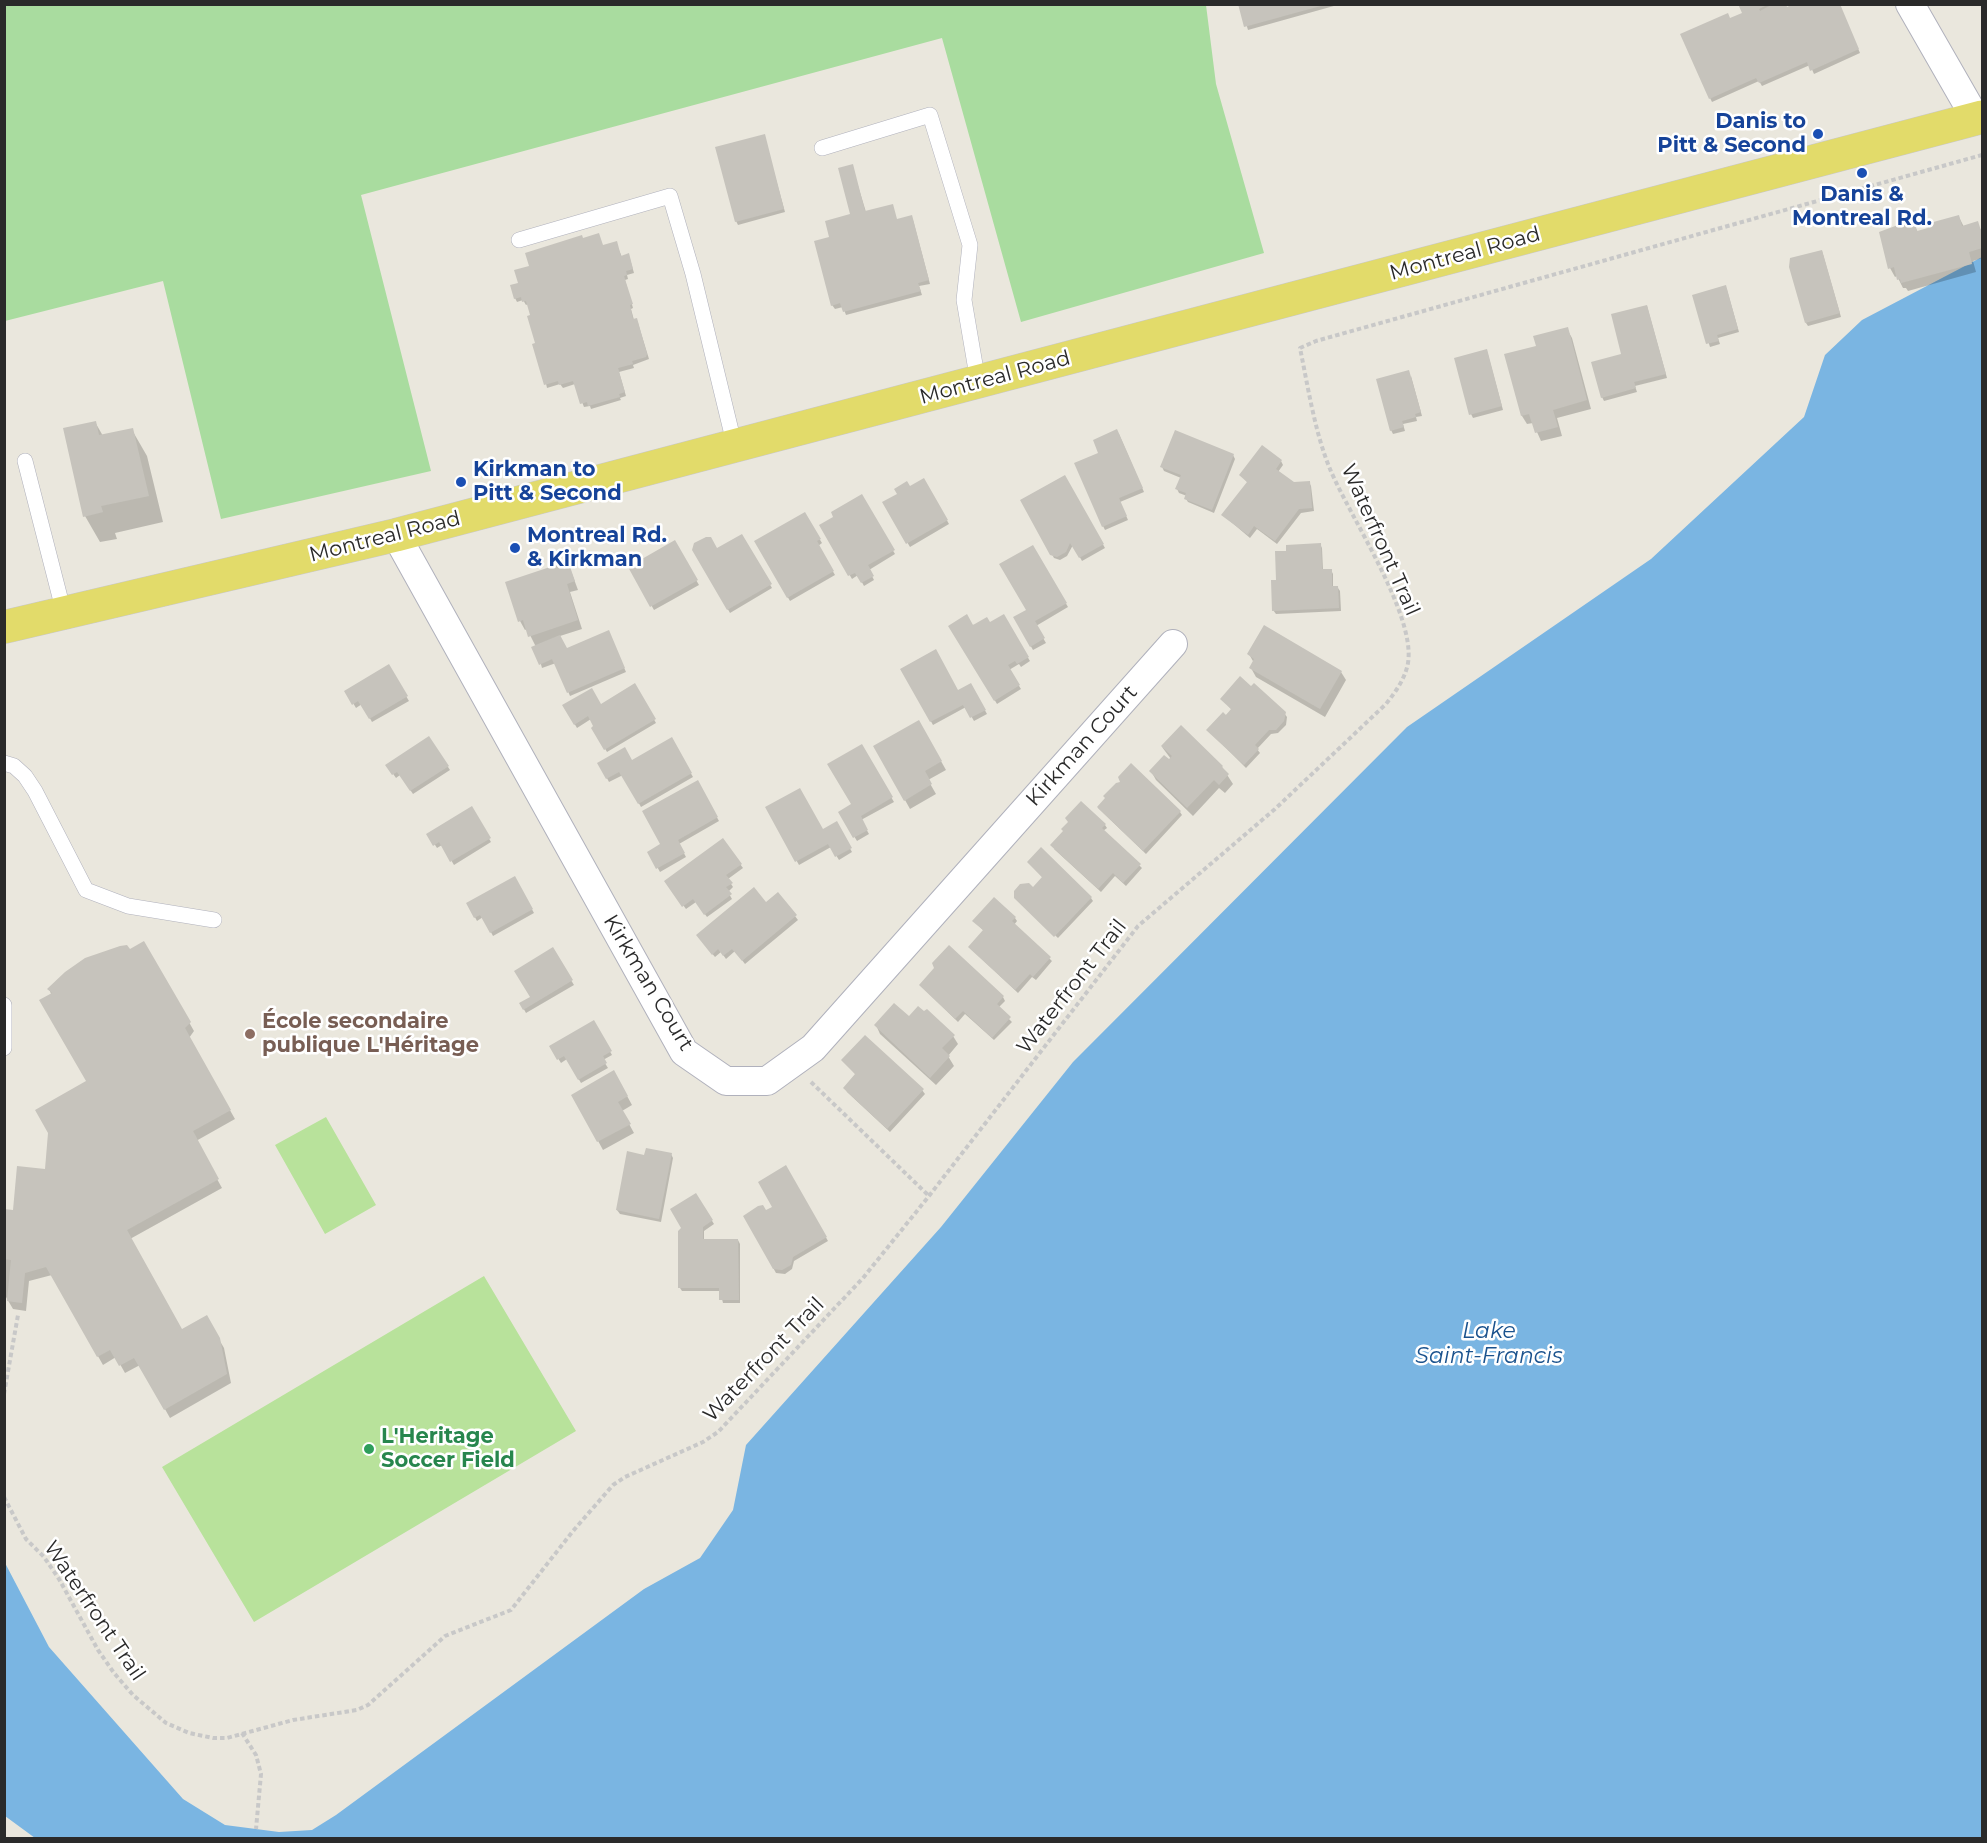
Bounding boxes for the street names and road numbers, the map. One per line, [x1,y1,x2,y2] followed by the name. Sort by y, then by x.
[1387,222,1543,286] street label: Montreal Road
[917,346,1073,410] street label: Montreal Road
[1335,460,1425,620] street label: Waterfront Trail
[307,506,463,568] street label: Montreal Road
[1021,680,1143,812] street label: Kirkman Court
[597,910,699,1056] street label: Kirkman Court
[1012,915,1132,1059] street label: Waterfront Trail
[698,1292,830,1428] street label: Waterfront Trail
[38,1536,150,1686] street label: Waterfront Trail

